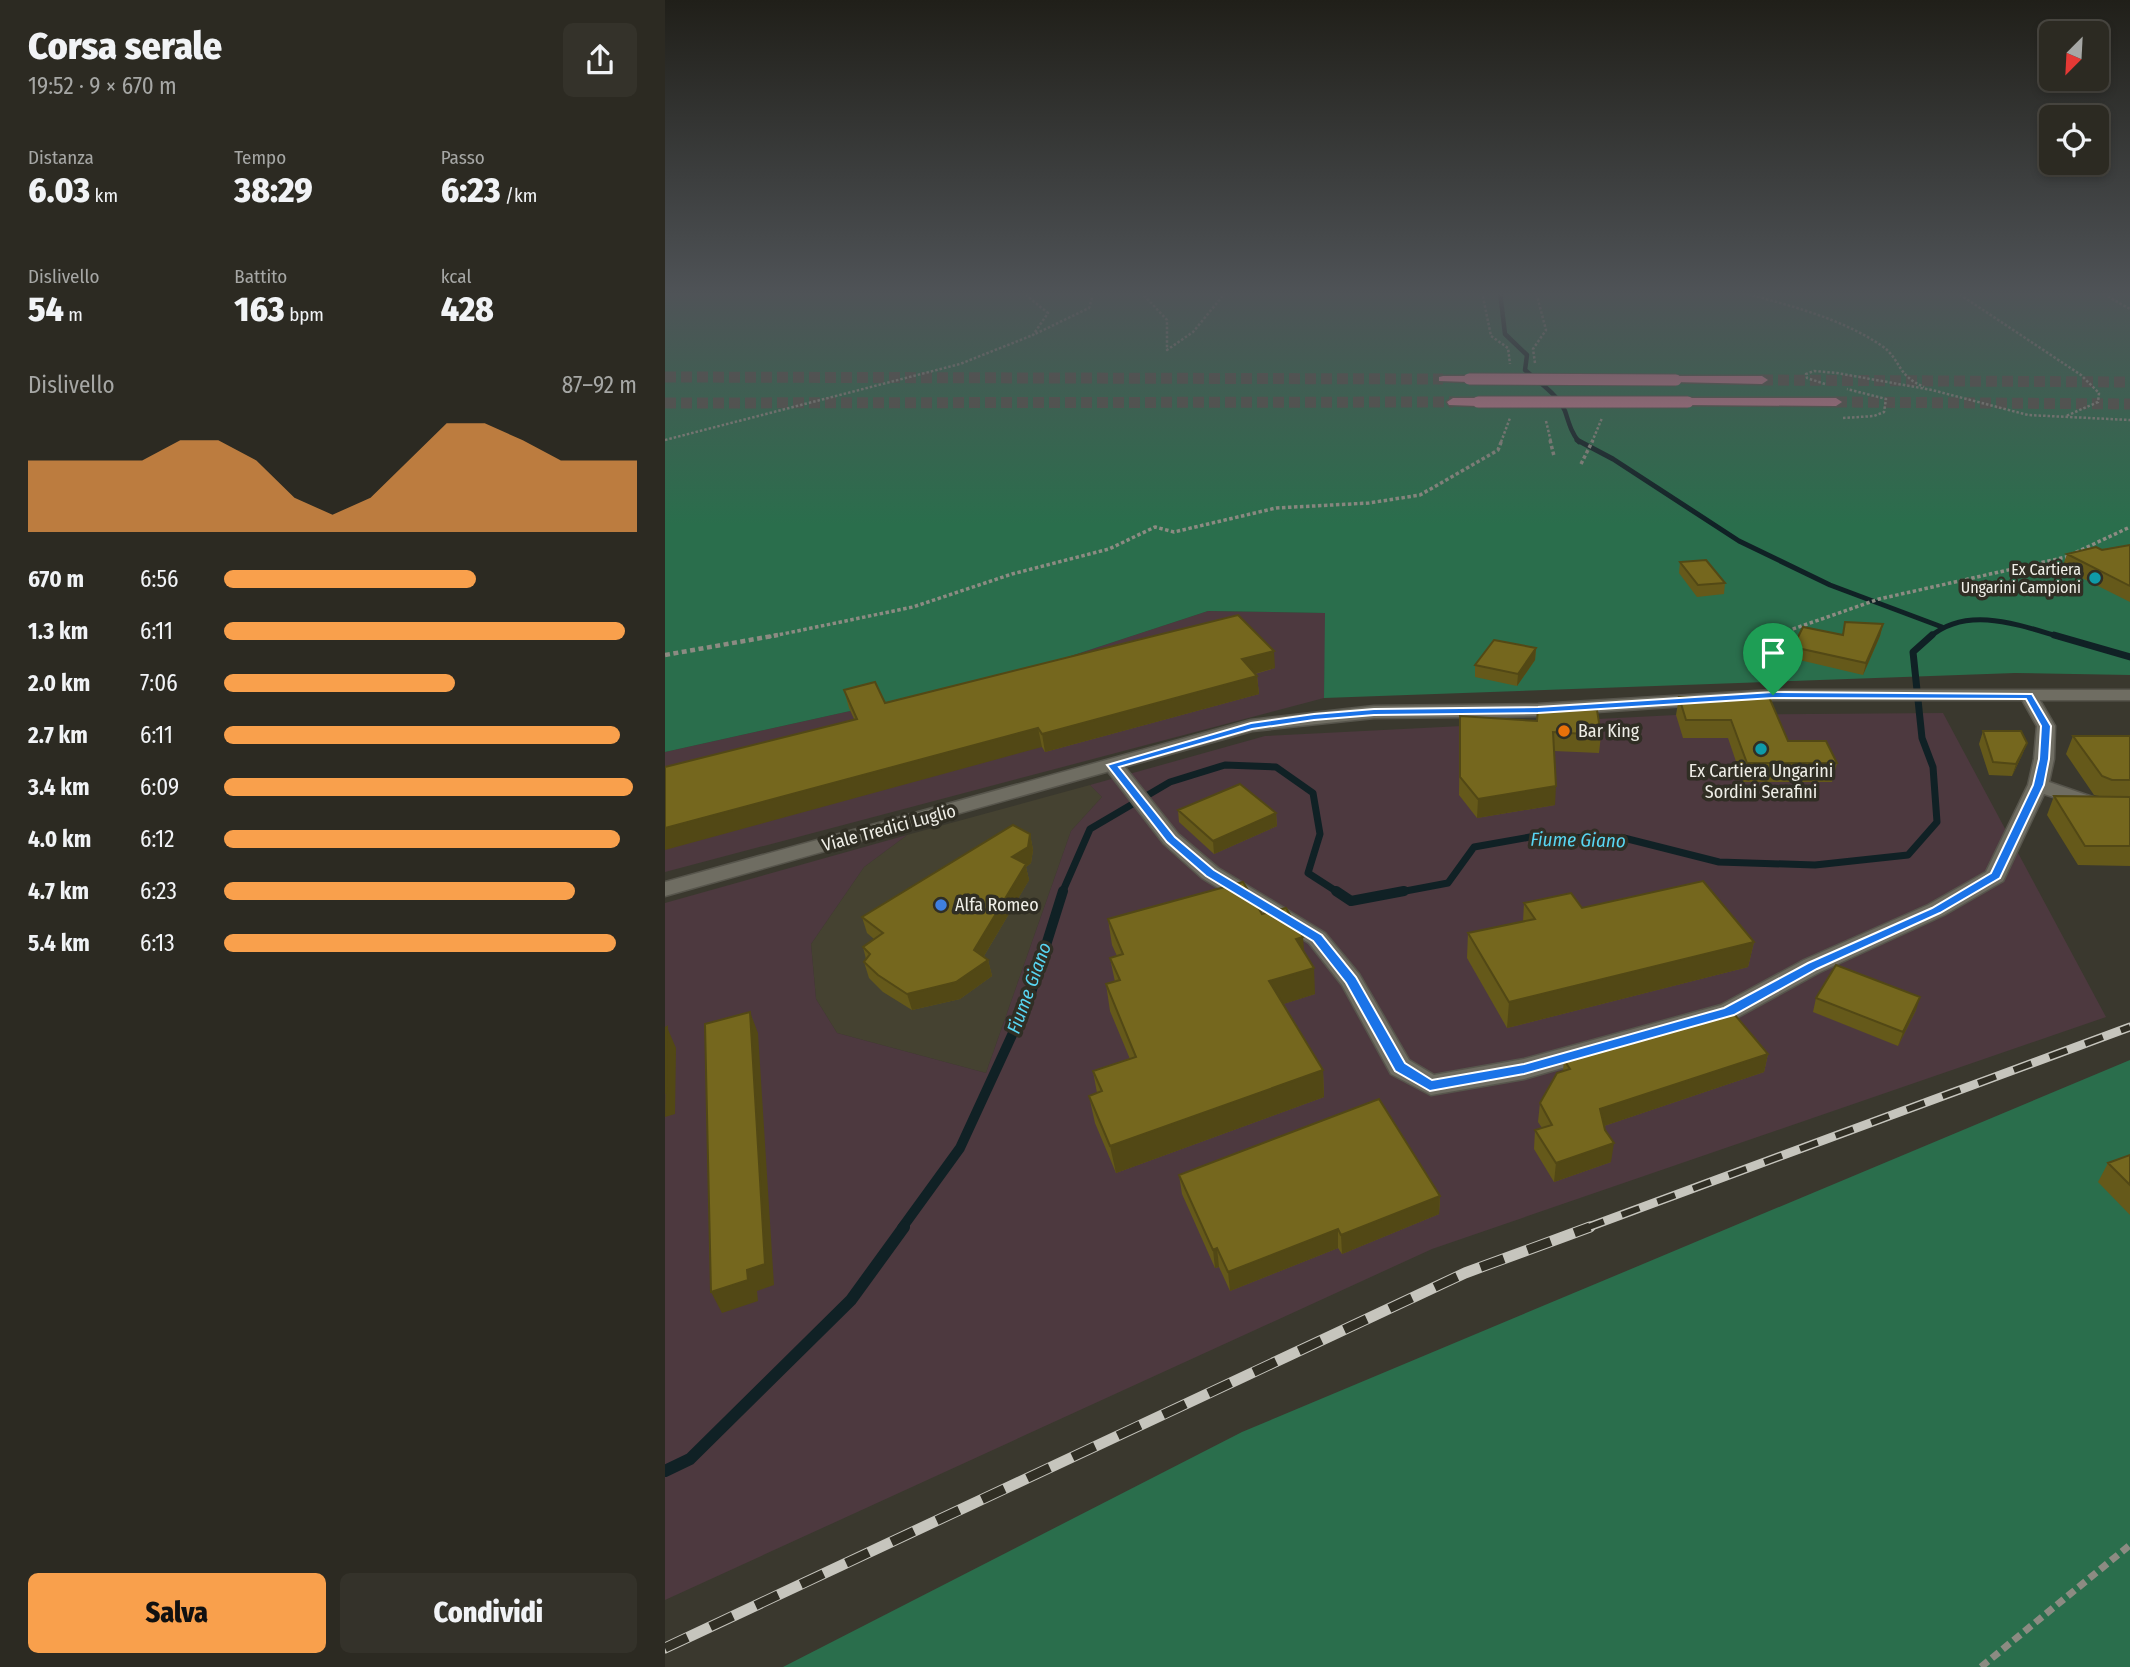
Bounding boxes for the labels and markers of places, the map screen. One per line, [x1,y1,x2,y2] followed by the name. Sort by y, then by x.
[1961,560,2081,597] place label: Ex Cartiera Ungarini Campioni
[2087,570,2103,586] marker: Ex Cartiera Ungarini Campioni
[1743,623,1803,695] pin
[1578,720,1640,742] place label: Bar King
[1556,723,1572,739] marker: Bar King
[1753,741,1769,757] marker: Ex Cartiera Ungarini Sordini Serafini
[1689,760,1833,803] place label: Ex Cartiera Ungarini Sordini Serafini
[955,894,1039,916] place label: Alfa Romeo
[933,897,949,913] marker: Alfa Romeo

